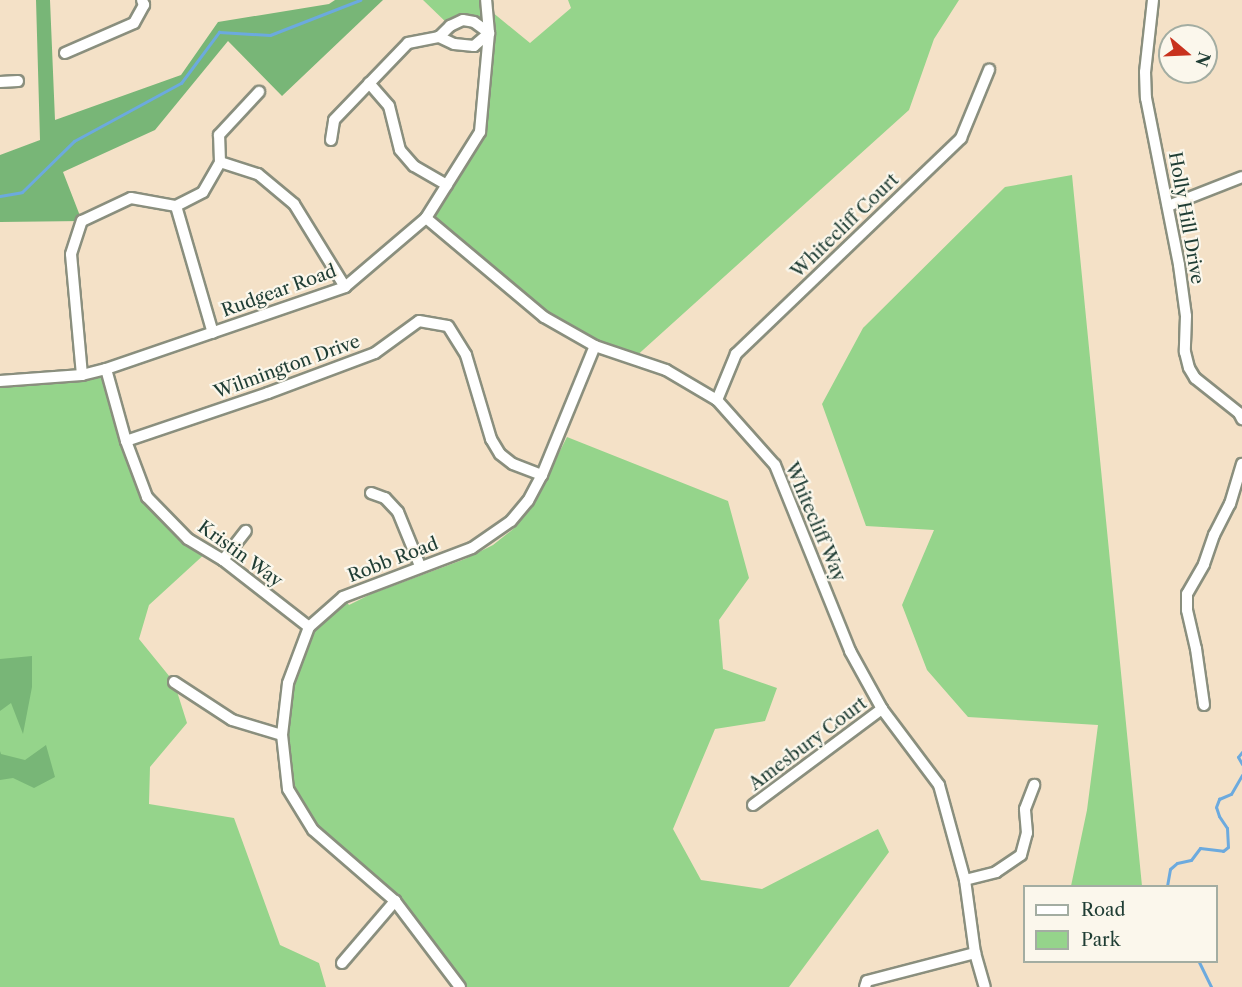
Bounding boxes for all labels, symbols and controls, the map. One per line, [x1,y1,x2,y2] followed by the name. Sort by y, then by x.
[1158,24,1218,84] north arrow
[1191,49,1215,69] text: N
[1164,150,1208,286] street label: Holly Hill Drive
[787,169,903,283] street label: Whitecliff Court
[218,260,340,322] street label: Rudgear Road
[211,331,363,403] street label: Wilmington Drive
[780,459,850,585] street label: Whitecliff Way
[193,516,287,592] street label: Kristin Way
[345,533,441,587] street label: Robb Road
[745,693,871,795] street label: Amesbury Court
[1023,885,1218,963] legend
[1081,899,1126,921] text: Road
[1081,929,1120,951] text: Park

